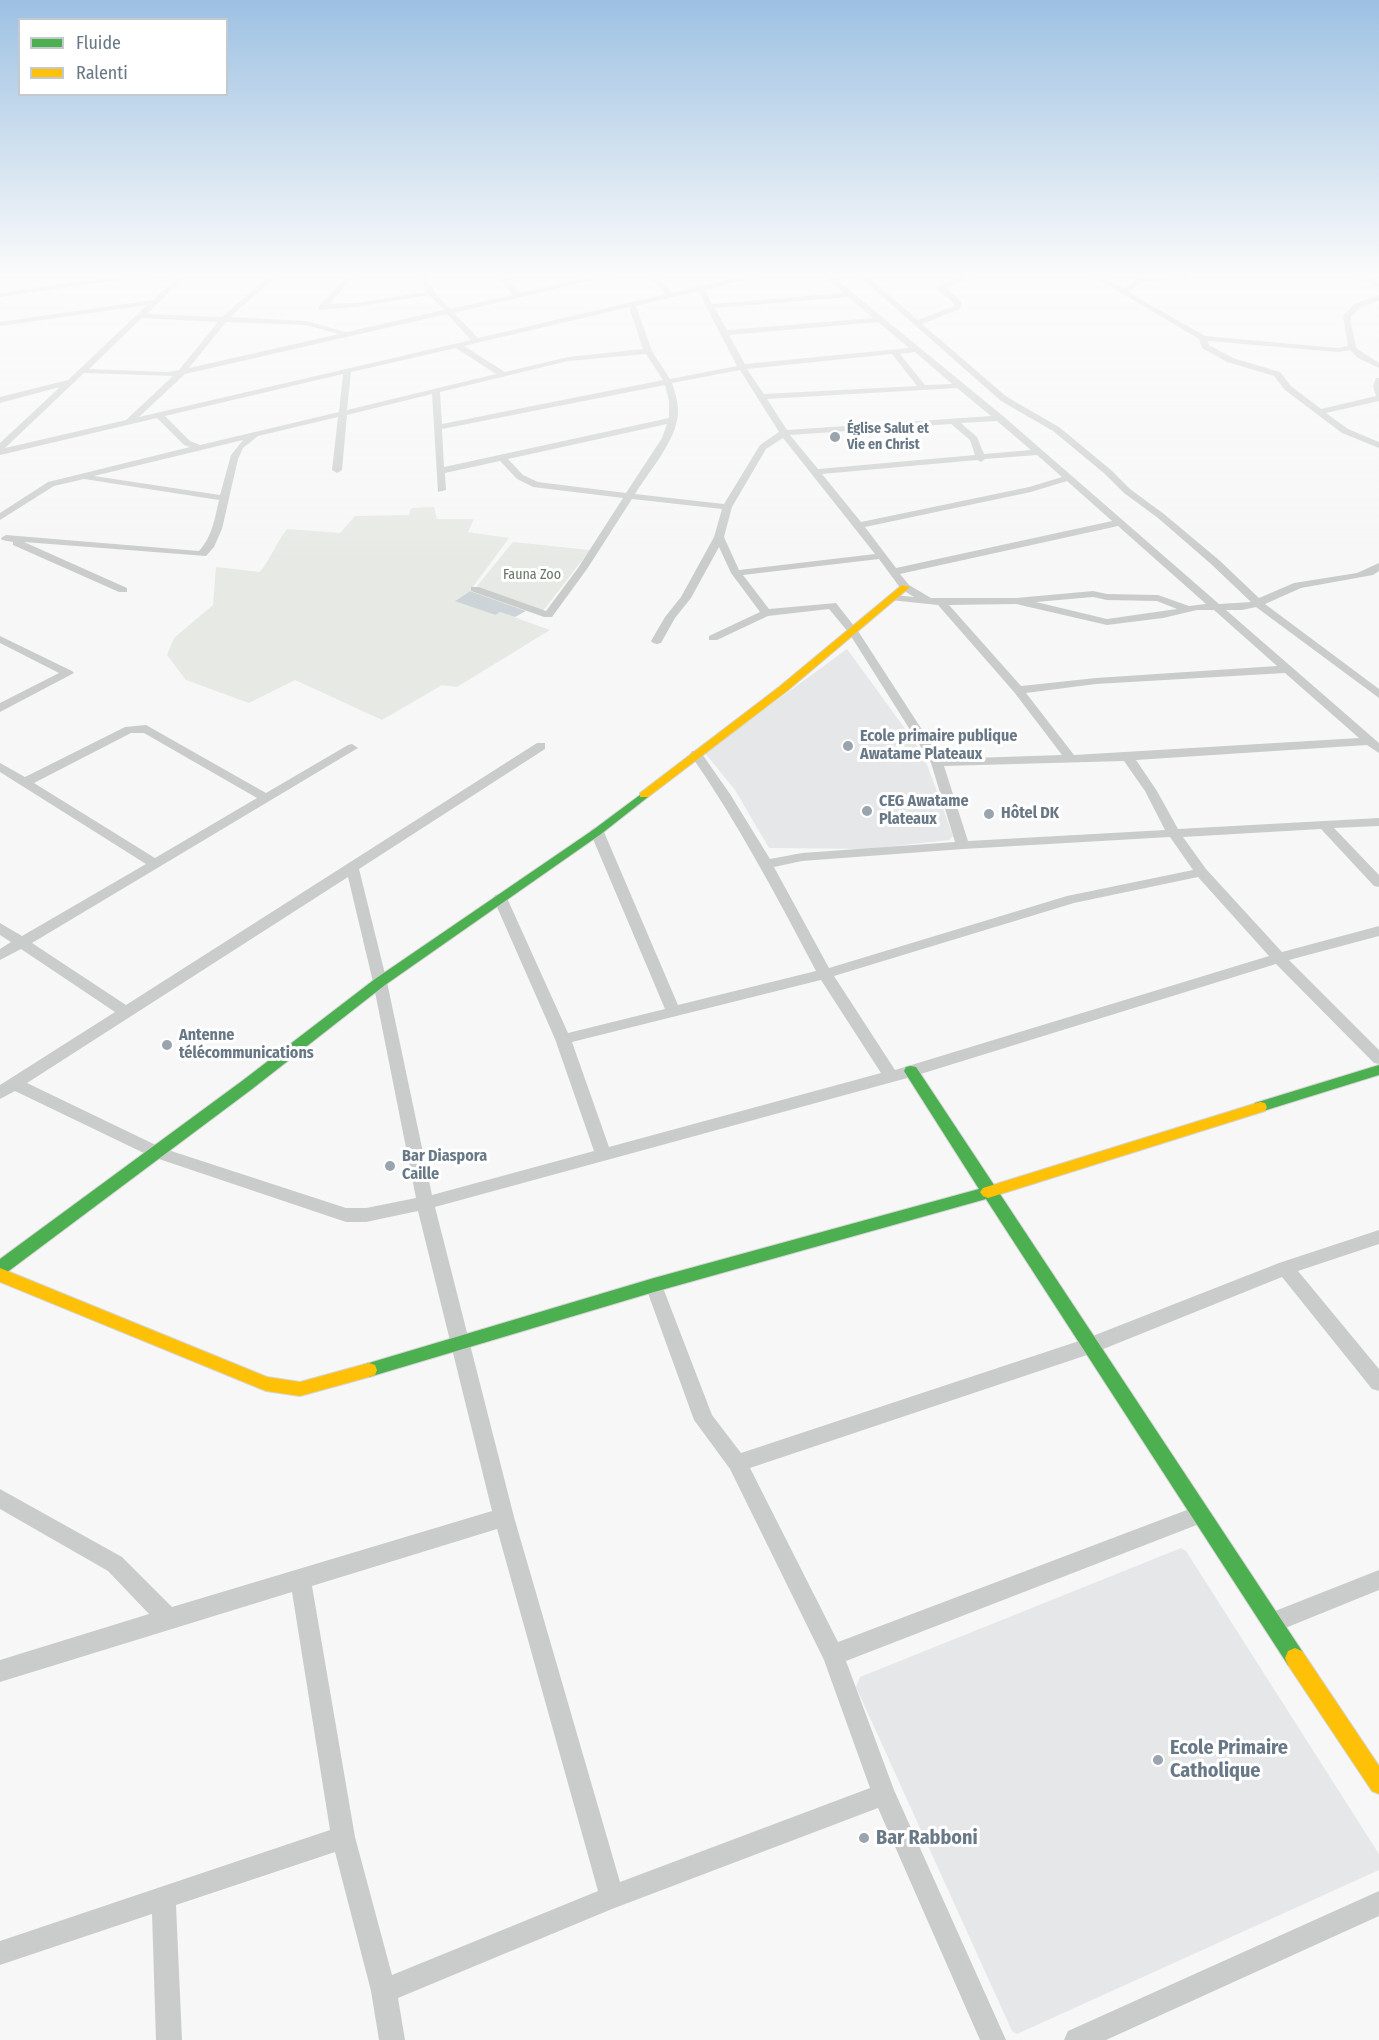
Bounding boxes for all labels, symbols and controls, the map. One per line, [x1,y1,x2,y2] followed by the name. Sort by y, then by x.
[18,18,228,96] legend
[76,32,121,54] text: Fluide
[76,62,128,84] text: Ralenti
[847,421,929,454] place label: Église Salut et Vie en Christ
[828,430,842,444] marker: Église Salut et Vie en Christ
[503,567,561,583] park label: Fauna Zoo
[860,727,1017,765] place label: Ecole primaire publique Awatame Plateaux
[841,739,855,753] marker: Ecole primaire publique Awatame Plateaux
[879,792,969,830] place label: CEG Awatame Plateaux
[860,804,874,818] marker: CEG Awatame Plateaux
[1001,804,1059,824] place label: Hôtel DK
[982,807,996,821] marker: Hôtel DK
[179,1026,314,1064] place label: Antenne télécommunications
[160,1038,174,1052] marker: Antenne télécommunications
[402,1147,487,1185] place label: Bar Diaspora Caille
[383,1159,397,1173] marker: Bar Diaspora Caille
[1170,1736,1288,1783] place label: Ecole Primaire Catholique
[1151,1753,1165,1767] marker: Ecole Primaire Catholique
[876,1826,978,1850] place label: Bar Rabboni
[857,1831,871,1845] marker: Bar Rabboni

